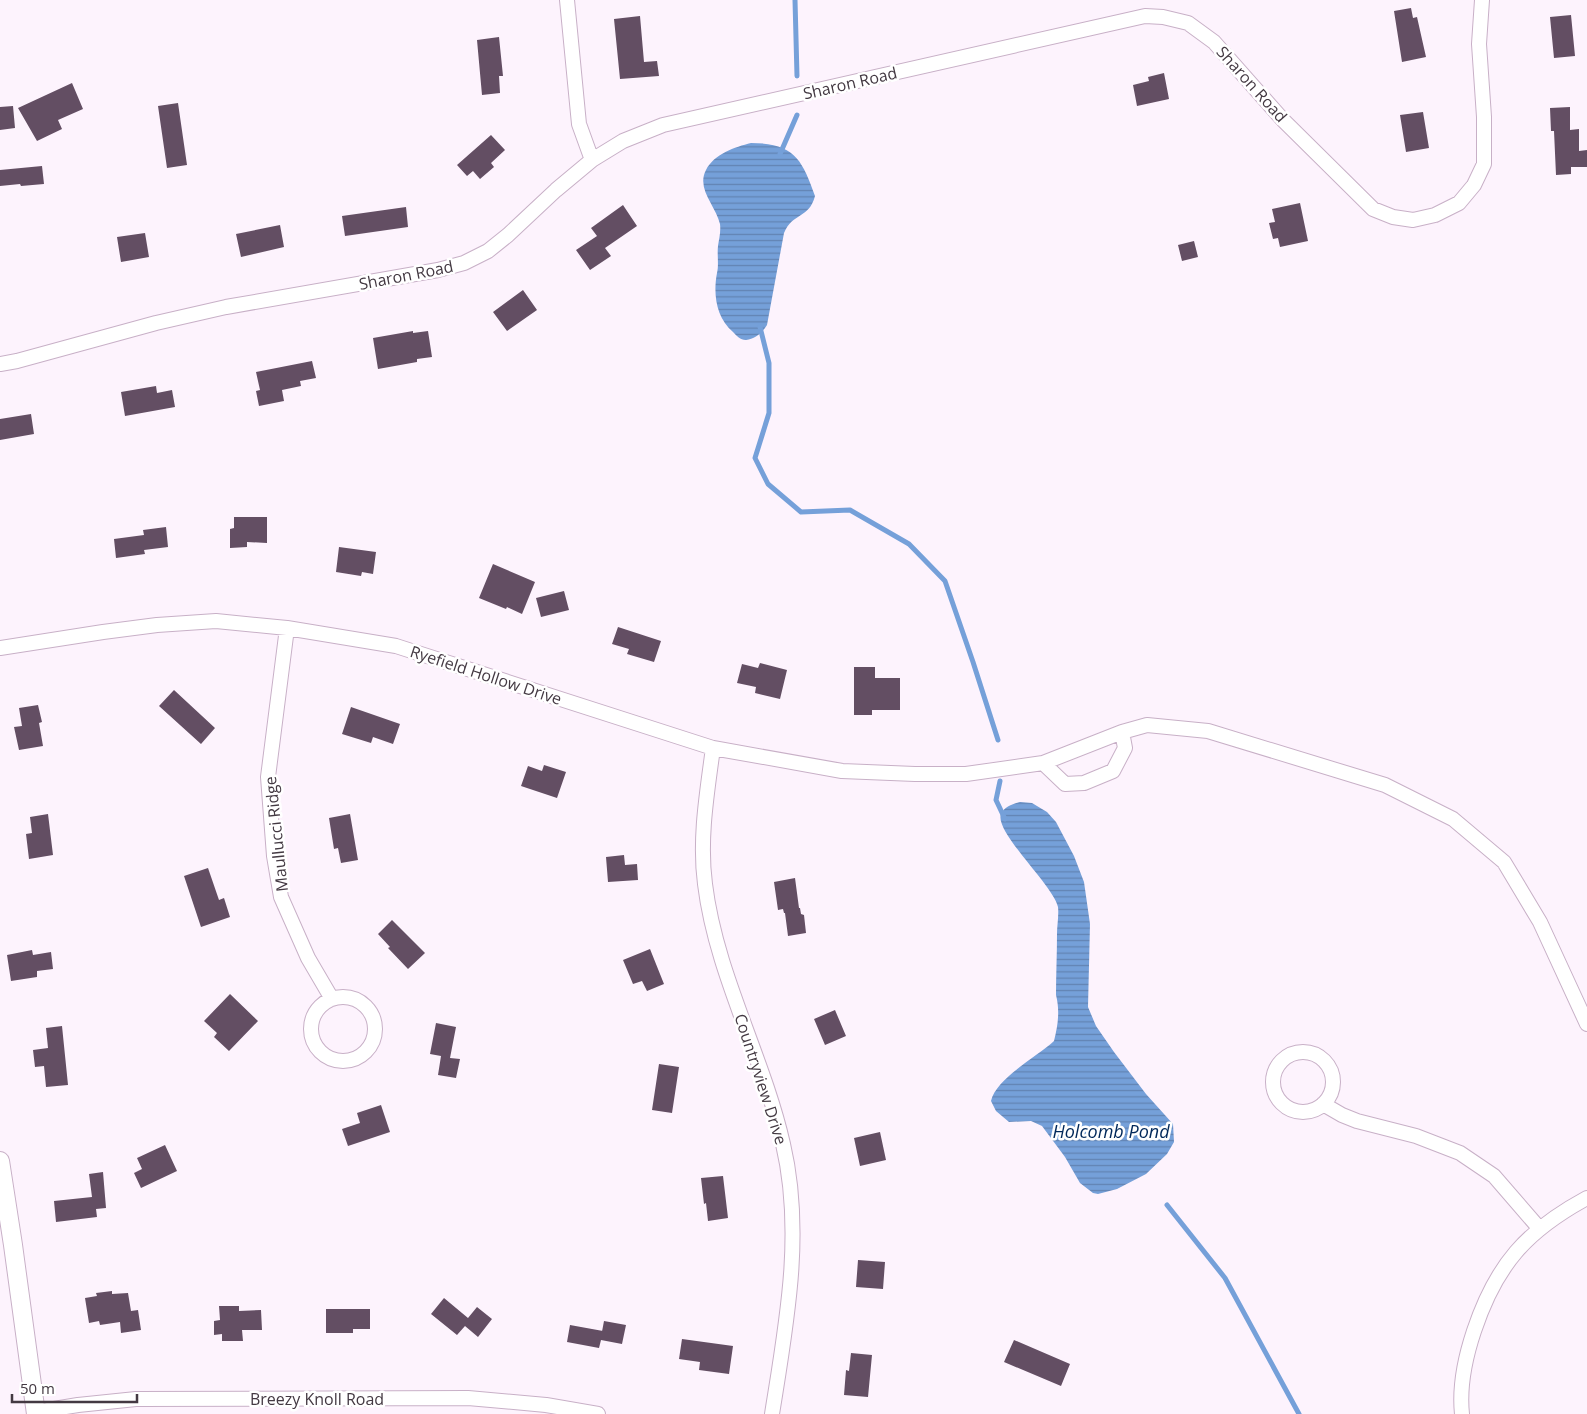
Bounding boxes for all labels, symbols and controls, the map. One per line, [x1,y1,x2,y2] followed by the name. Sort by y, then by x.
[1212,41,1292,127] street label: Sharon Road
[801,62,899,104] street label: Sharon Road
[357,255,455,295] street label: Sharon Road
[407,640,565,710] street label: Ryefield Hollow Drive
[259,775,293,893] street label: Maullucci Ridge
[729,1011,793,1147] street label: Countryview Drive
[1052,1119,1170,1143] water label: Holcomb Pond
[12,1372,138,1404] scale bar
[20,1378,55,1398] text: 50 m
[250,1388,384,1410] street label: Breezy Knoll Road

